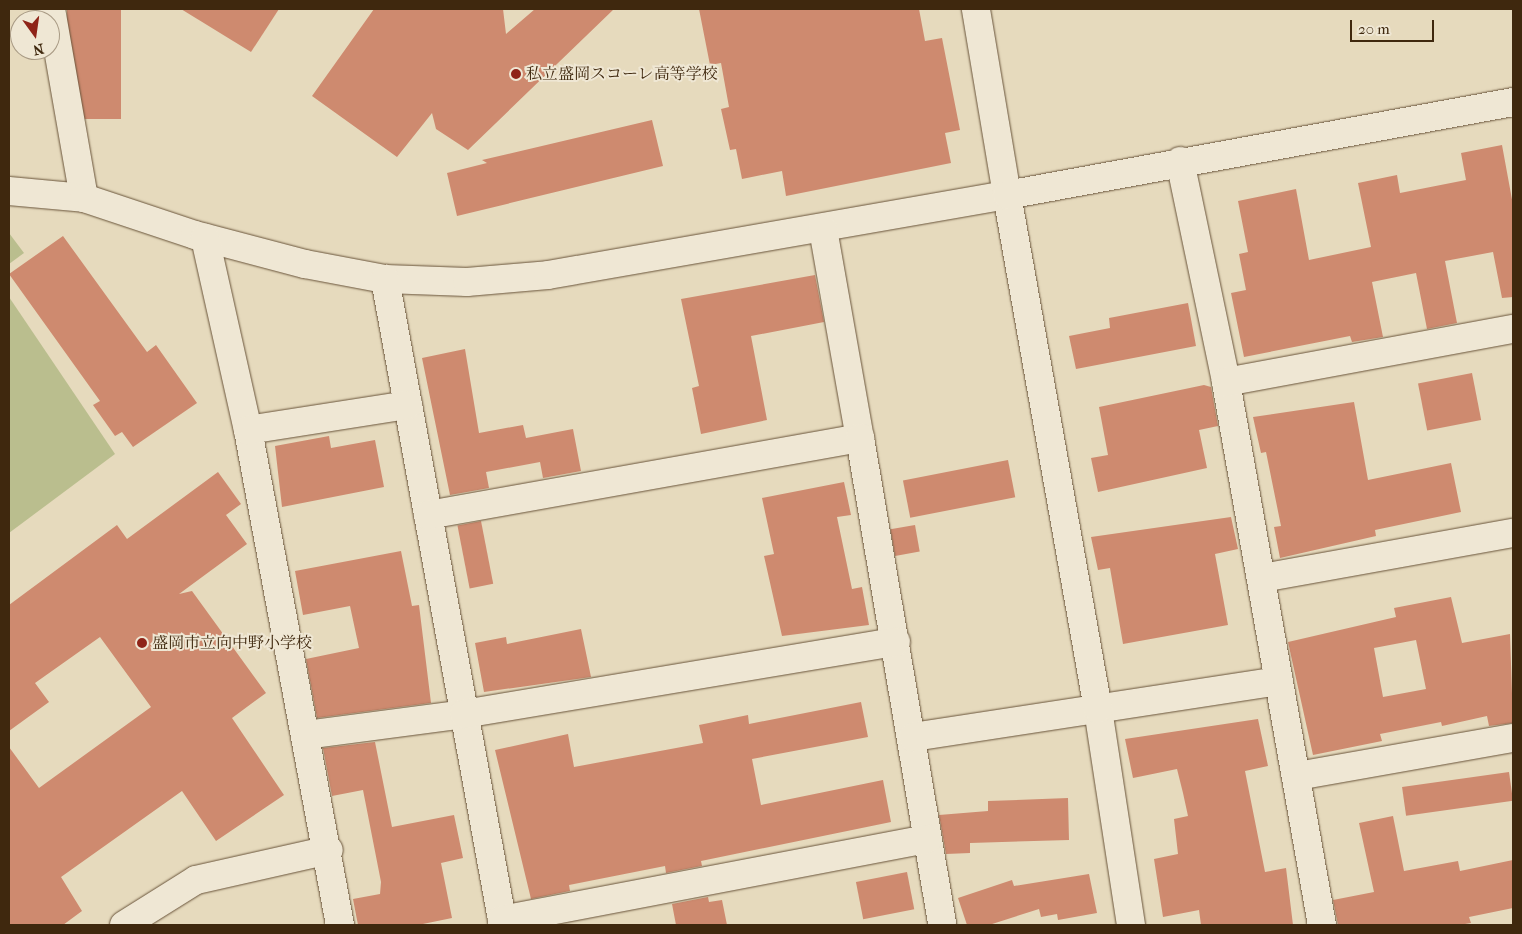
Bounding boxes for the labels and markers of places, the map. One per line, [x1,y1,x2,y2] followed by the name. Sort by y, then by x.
[526,64,718,84] place label: 私立盛岡スコーレ高等学校
[510,68,522,80] marker: 私立盛岡スコーレ高等学校
[152,633,312,653] place label: 盛岡市立向中野小学校
[136,637,148,649] marker: 盛岡市立向中野小学校

